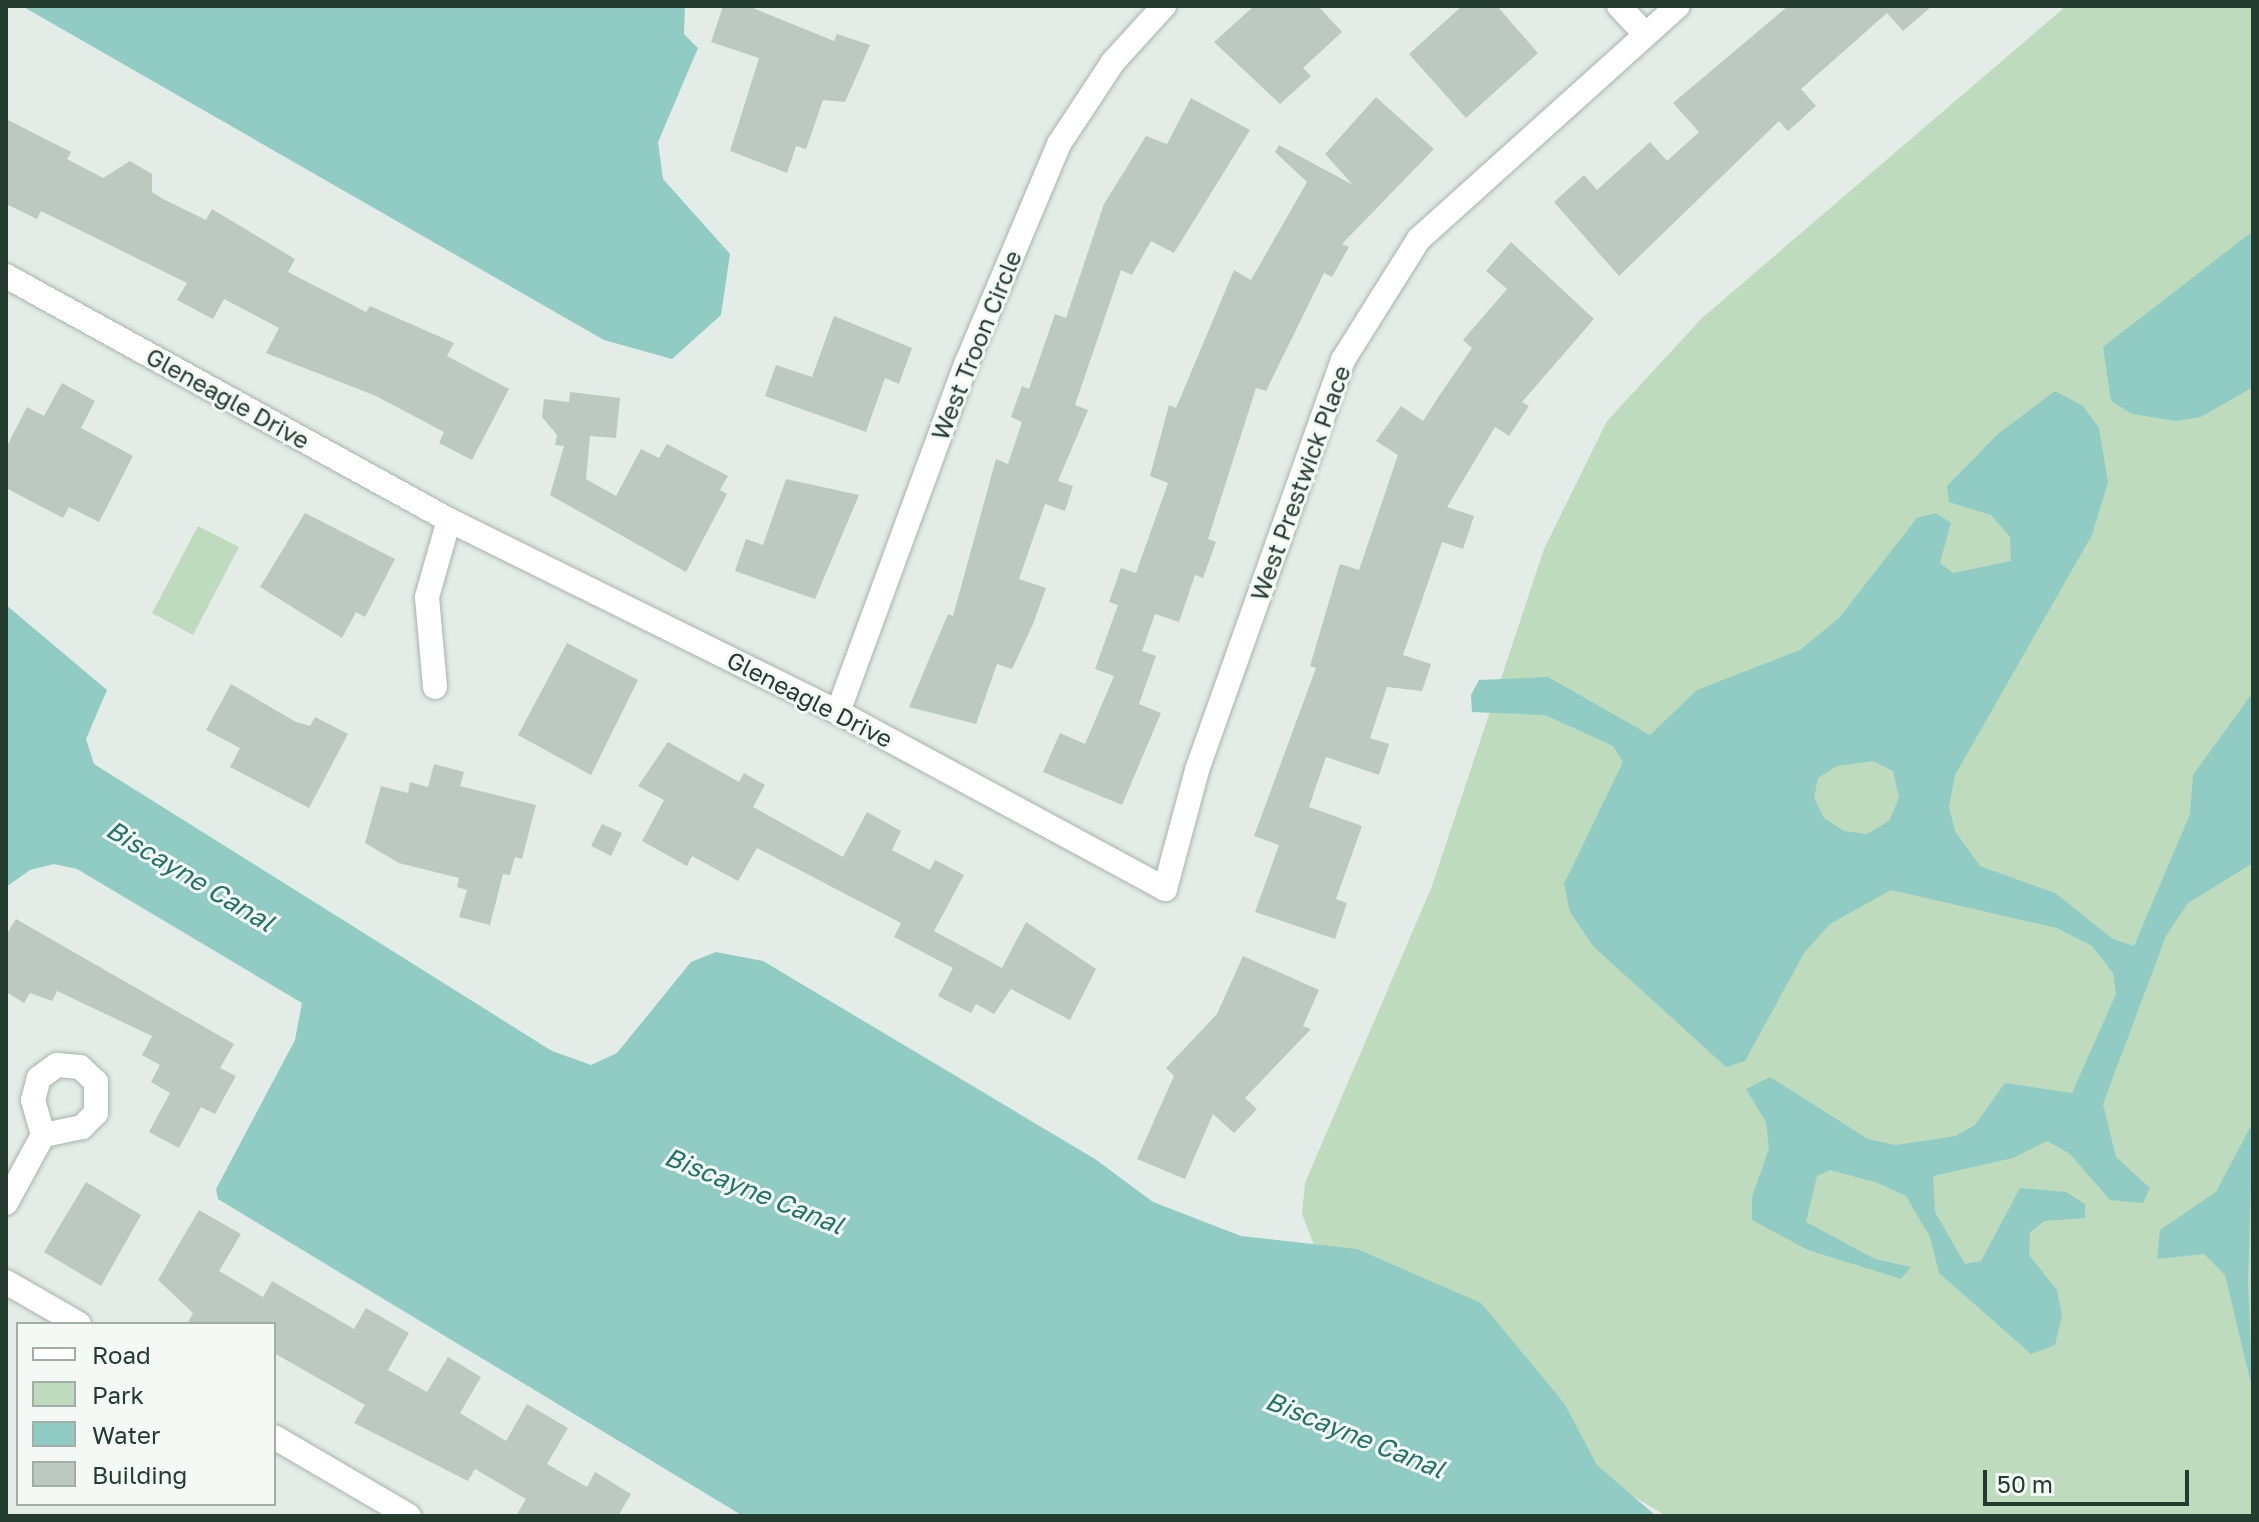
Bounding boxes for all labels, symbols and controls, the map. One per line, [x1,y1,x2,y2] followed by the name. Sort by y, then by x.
[925,246,1027,444] street label: West Troon Circle
[141,341,315,455] street label: Gleneagle Drive
[1244,362,1356,604] street label: West Prestwick Place
[722,645,898,753] street label: Gleneagle Drive
[101,814,279,938] water label: Biscayne Canal
[660,1141,848,1241] water label: Biscayne Canal
[16,1322,276,1506] legend
[92,1340,151,1369] text: Road
[92,1380,144,1409] text: Park
[1261,1385,1449,1485] water label: Biscayne Canal
[92,1420,160,1449] text: Water
[1987,1454,2193,1504] scale bar
[92,1460,187,1489] text: Building
[1997,1469,2053,1498] text: 50 m

